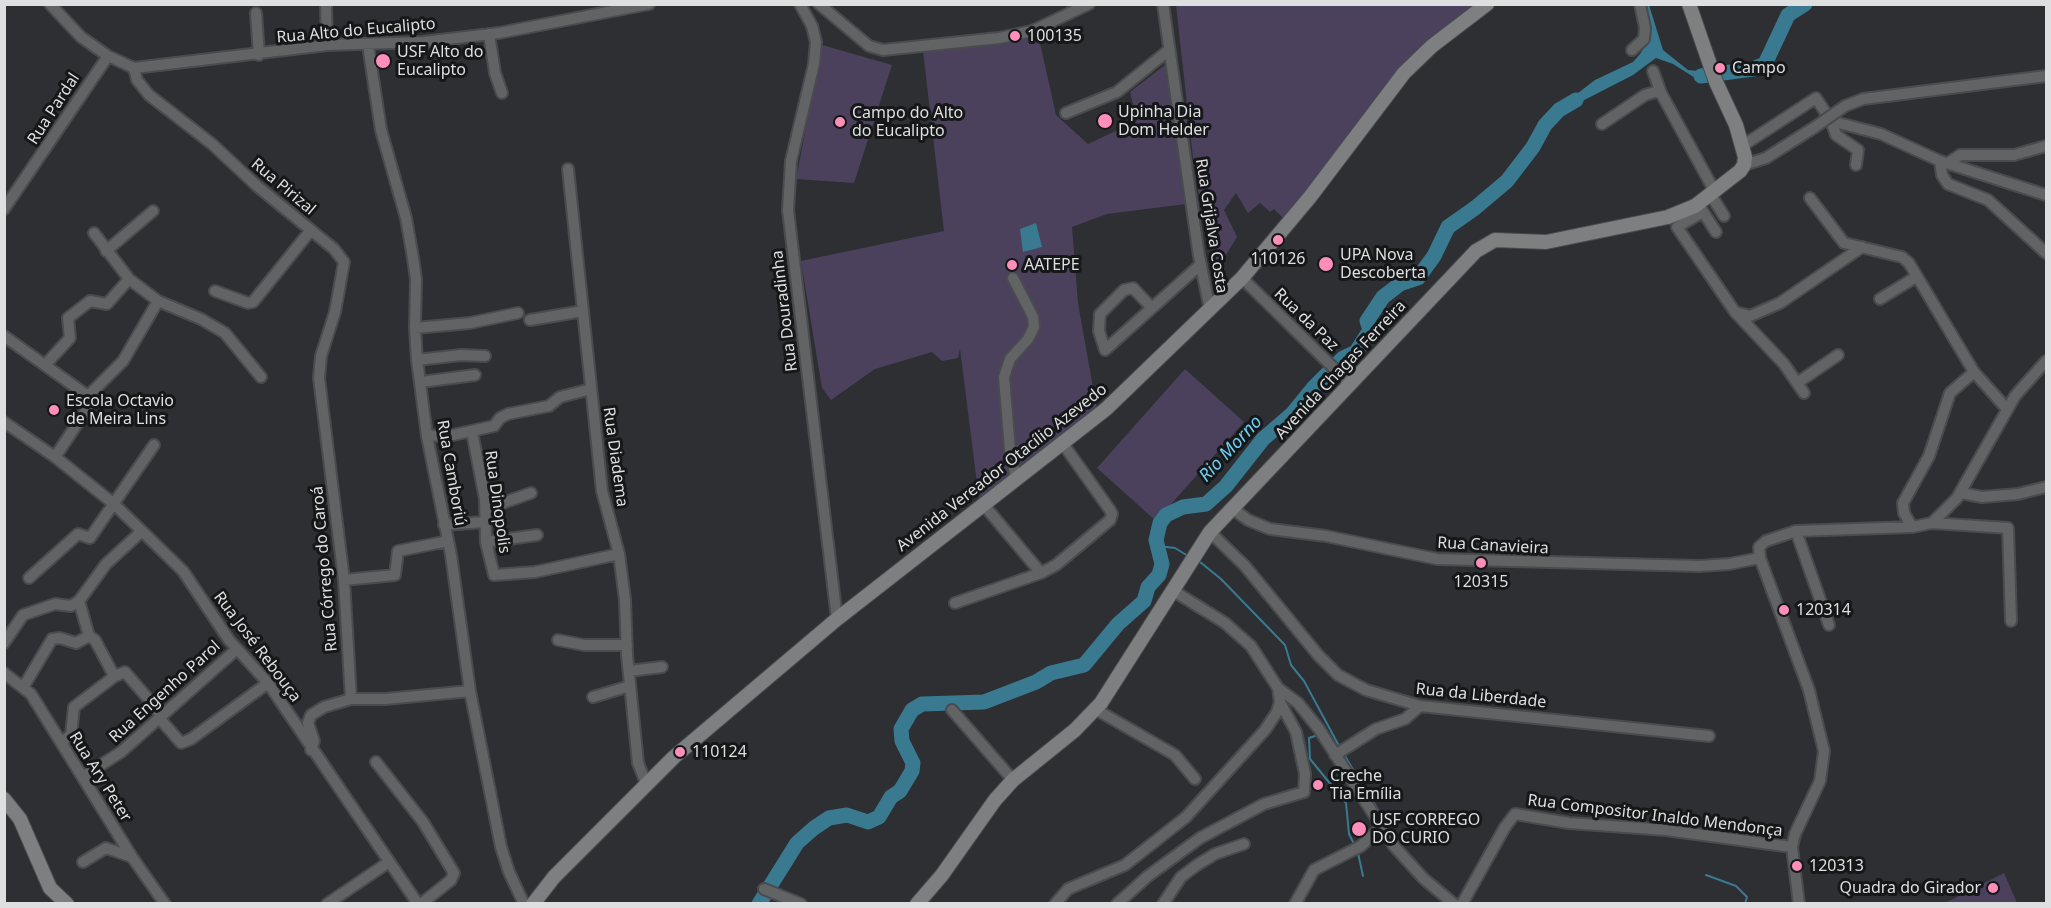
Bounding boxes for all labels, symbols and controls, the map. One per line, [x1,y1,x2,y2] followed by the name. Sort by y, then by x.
[276,14,436,48] street label: Rua Alto do Eucalipto
[1027,26,1082,46] place label: 100135
[1008,29,1022,43] marker: 100135
[397,42,483,80] place label: USF Alto do Eucalipto
[374,52,392,70] marker: USF Alto do Eucalipto
[1732,58,1786,78] place label: Campo
[1713,61,1727,75] marker: Campo
[24,70,84,148] street label: Rua Pardal
[1118,102,1209,140] place label: Upinha Dia Dom Helder
[852,103,963,141] place label: Campo do Alto do Eucalipto
[1096,112,1114,130] marker: Upinha Dia Dom Helder
[833,115,847,129] marker: Campo do Alto do Eucalipto
[247,155,319,219] street label: Rua Pirizal
[1191,157,1231,295] street label: Rua Grijalva Costa
[1271,233,1285,247] marker: 110126
[1340,245,1426,283] place label: UPA Nova Descoberta
[768,249,802,373] street label: Rua Douradinha
[1251,249,1305,269] place label: 110126
[1024,255,1080,275] place label: AATEPE
[1317,255,1335,273] marker: UPA Nova Descoberta
[1005,258,1019,272] marker: AATEPE
[1270,285,1342,355] street label: Rua da Paz
[1272,297,1410,443] street label: Avenida Chagas Ferreira
[893,380,1111,556] street label: Avenida Vereador Otacílio Azevedo
[66,391,174,429] place label: Escola Octavio de Meira Lins
[47,403,61,417] marker: Escola Octavio de Meira Lins
[598,406,632,508] street label: Rua Diadema
[1195,411,1267,487] water label: Rio Morno
[432,419,470,527] street label: Rua Camboriú
[480,449,514,555] street label: Rua Dinopolis
[308,485,342,653] street label: Rua Córrego do Caroá
[1437,533,1549,559] street label: Rua Canavieira
[1474,556,1488,570] marker: 120315
[1454,572,1508,592] place label: 120315
[209,588,305,706] street label: Rua José Rebouça
[1796,600,1851,620] place label: 120314
[1777,603,1791,617] marker: 120314
[105,637,225,747] street label: Rua Engenho Parol
[1415,680,1547,712] street label: Rua da Liberdade
[65,729,135,825] street label: Rua Ary Peter
[692,742,747,762] place label: 110124
[673,745,687,759] marker: 110124
[1330,766,1401,804] place label: Creche Tia Emília
[1311,778,1325,792] marker: Creche Tia Emília
[1526,791,1784,841] street label: Rua Compositor Inaldo Mendonça
[1372,810,1480,848] place label: USF CORREGO DO CURIO
[1350,820,1368,838] marker: USF CORREGO DO CURIO
[1809,856,1864,876] place label: 120313
[1790,859,1804,873] marker: 120313
[1840,878,1981,898] place label: Quadra do Girador
[1986,881,2000,895] marker: Quadra do Girador

